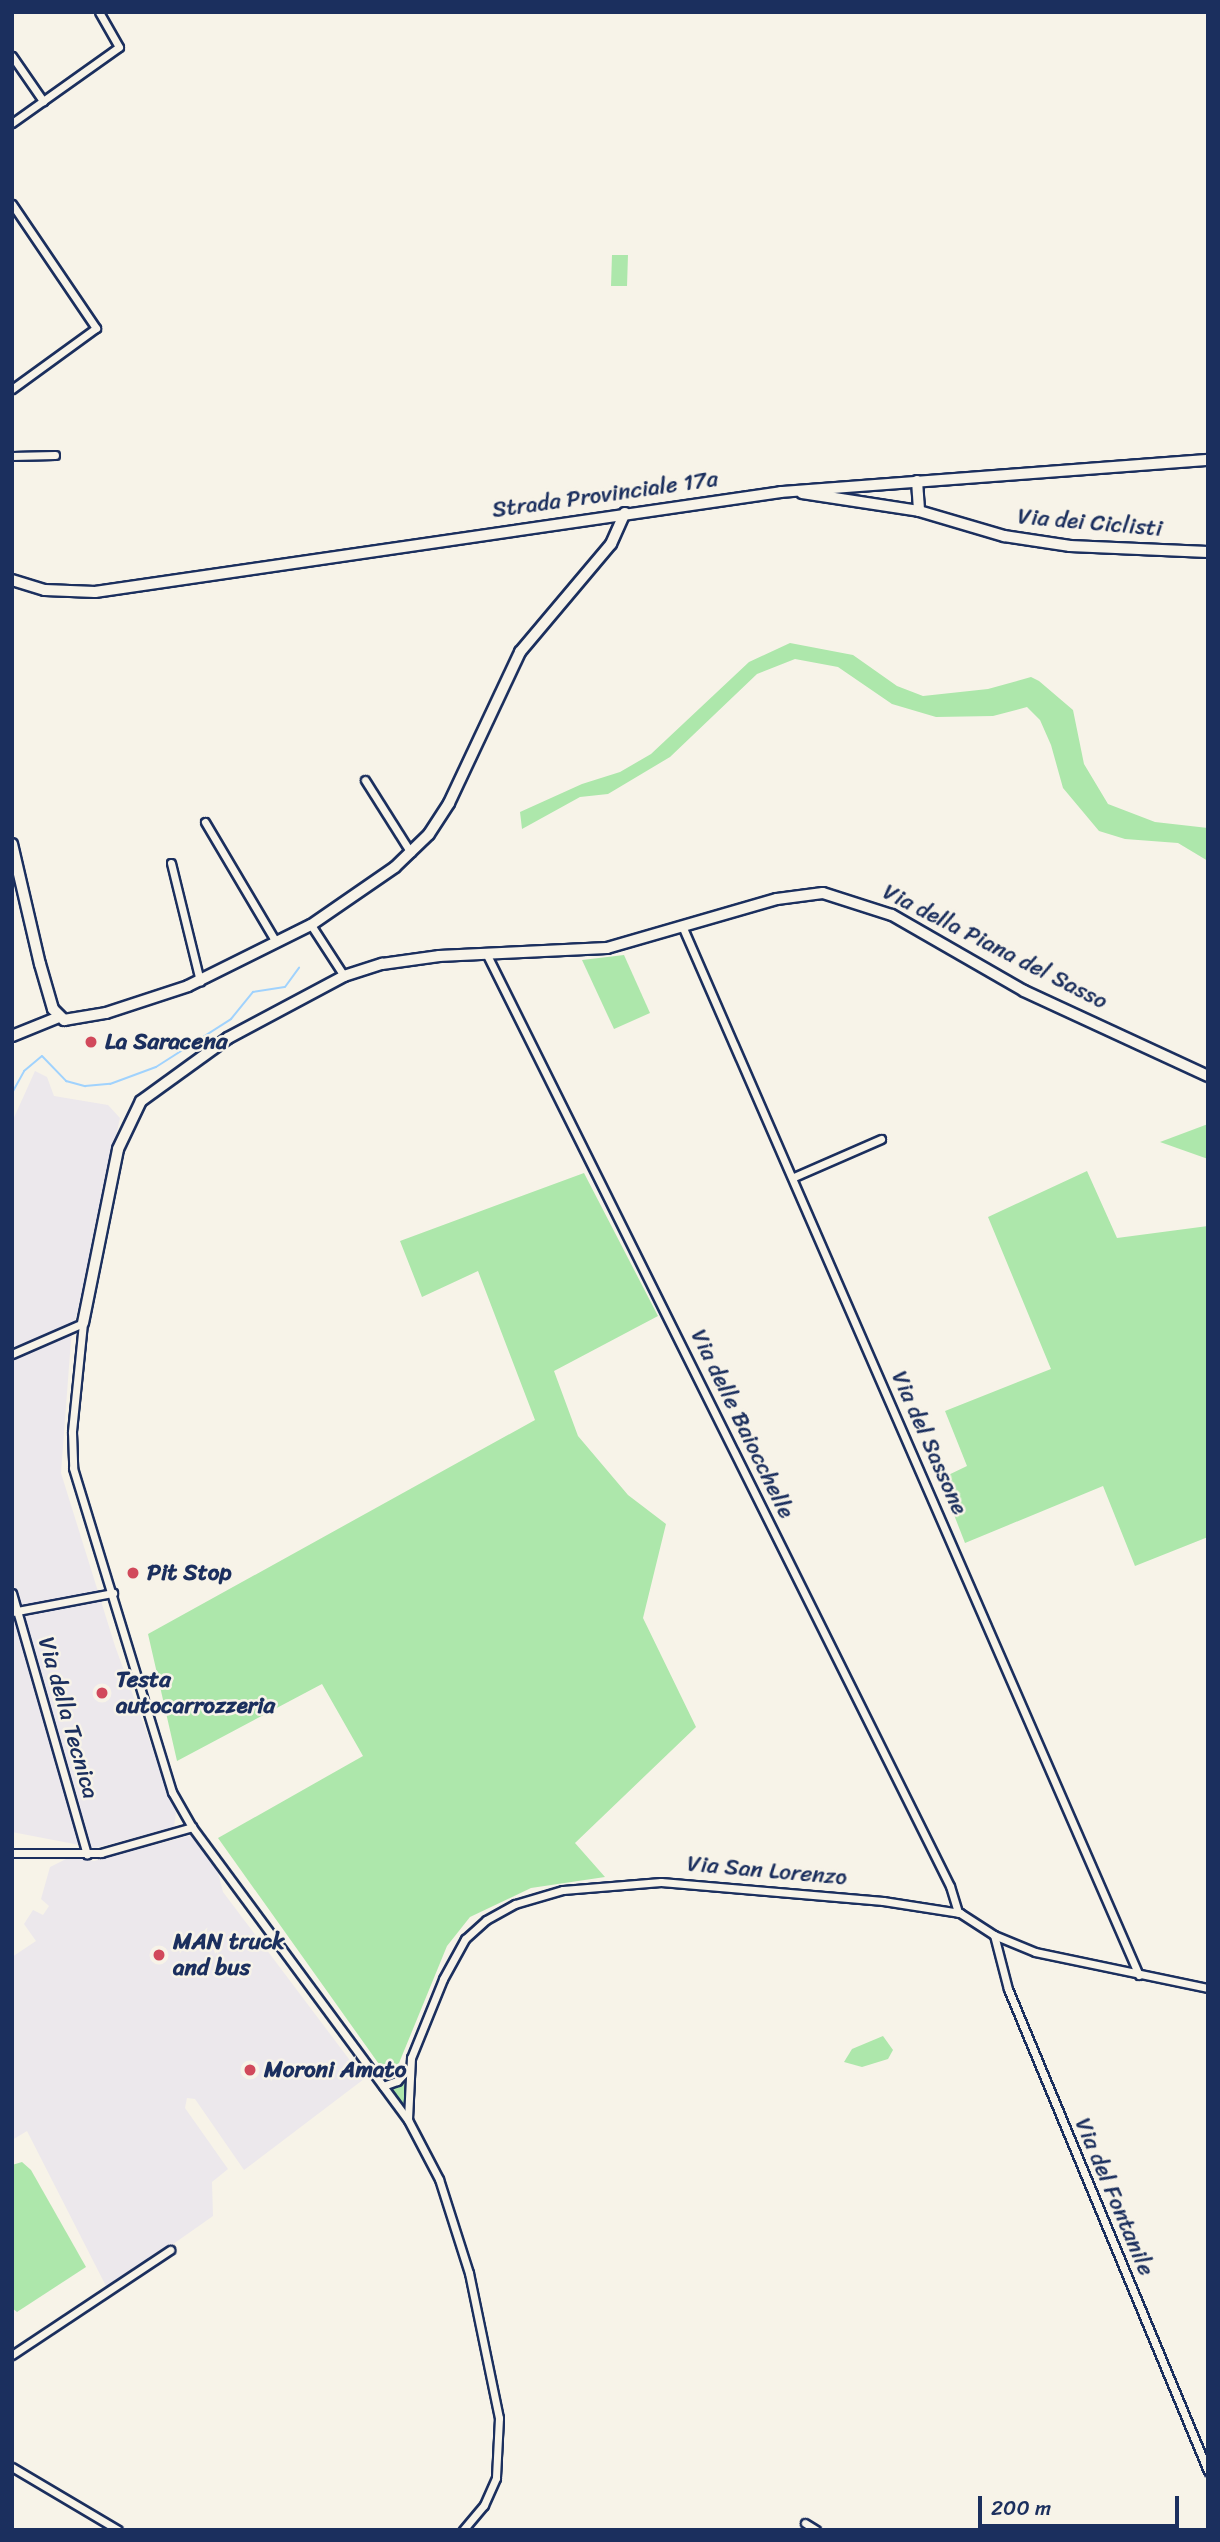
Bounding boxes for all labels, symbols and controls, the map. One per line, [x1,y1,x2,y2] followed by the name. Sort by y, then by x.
[490,465,720,525] street label: Strada Provinciale 17a
[1017,503,1163,543] street label: Via dei Ciclisti
[878,878,1112,1016] street label: Via della Piana del Sasso
[105,1028,227,1056] place label: La Saracena
[83,1034,99,1050] marker: La Saracena
[684,1325,800,1523] street label: Via delle Baiocchelle
[885,1366,973,1520] street label: Via del Sassone
[147,1559,232,1587] place label: Pit Stop
[125,1565,141,1581] marker: Pit Stop
[32,1633,104,1803] street label: Via della Tecnica
[116,1666,275,1720] place label: Testa autocarrozzeria
[94,1685,110,1701] marker: Testa autocarrozzeria
[686,1850,848,1892] street label: Via San Lorenzo
[173,1928,285,1982] place label: MAN truck and bus
[151,1947,167,1963] marker: MAN truck and bus
[264,2056,406,2084] place label: Moroni Amato
[242,2062,258,2078] marker: Moroni Amato
[1068,2114,1160,2280] street label: Via del Fontanile
[982,2482,1183,2526] scale bar
[991,2489,1051,2527] text: 200 m

